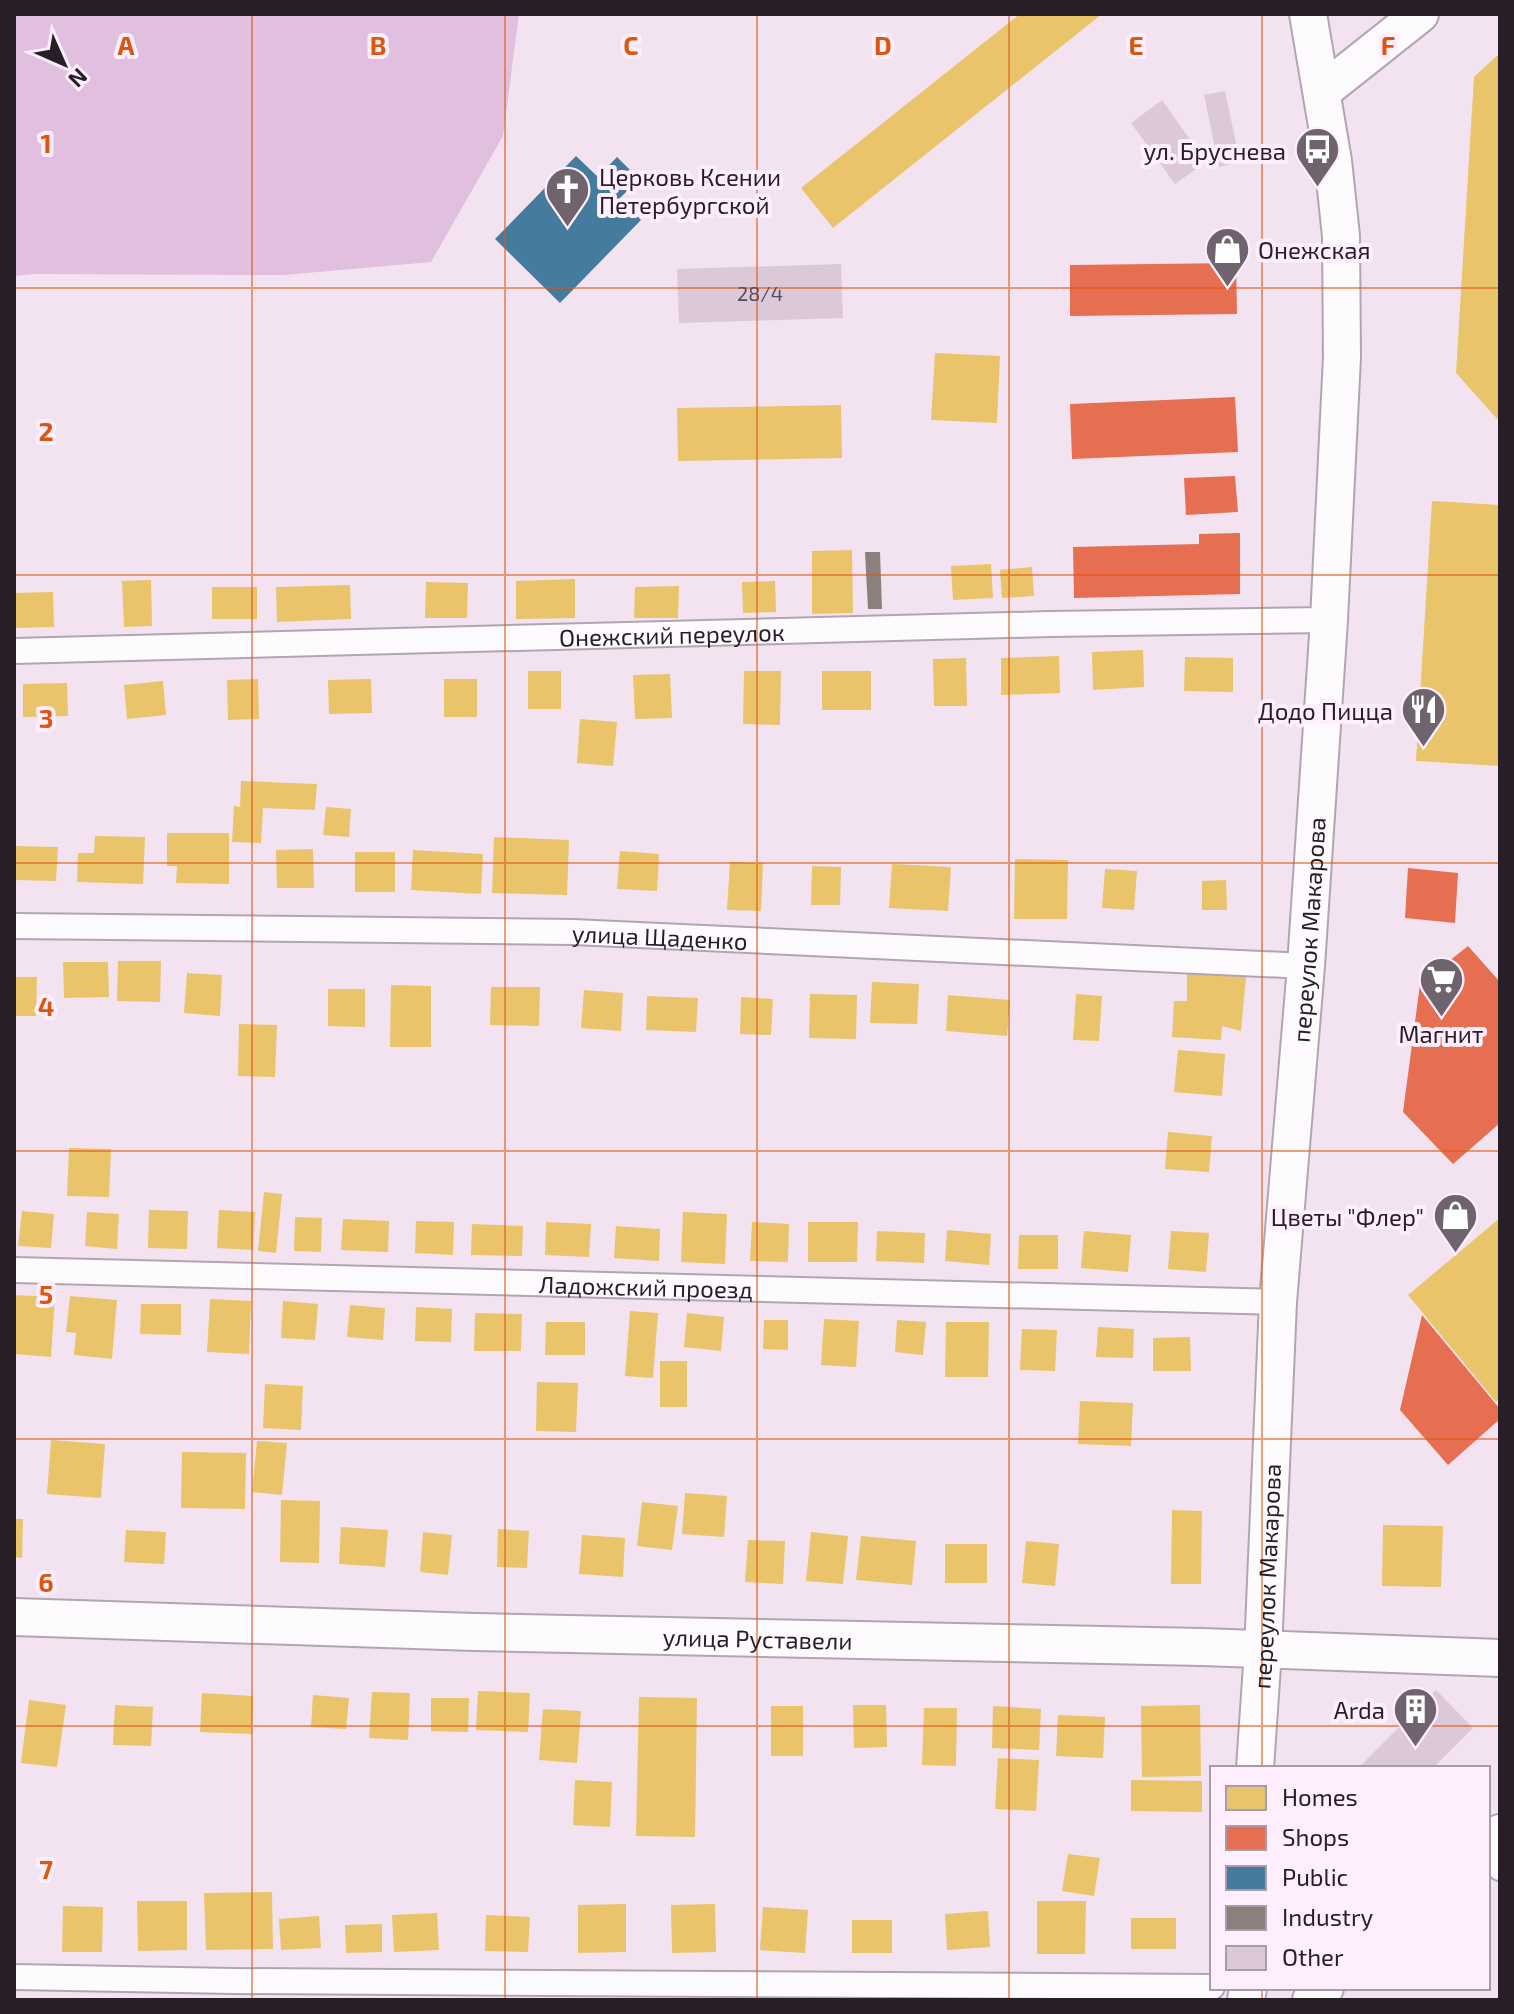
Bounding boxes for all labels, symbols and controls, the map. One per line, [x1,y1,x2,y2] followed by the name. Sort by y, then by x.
[24,24,104,104] north arrow
[118,29,135,60] text: A
[370,29,386,60] text: B
[623,29,639,60] text: C
[874,29,892,60] text: D
[1128,29,1144,60] text: E
[1381,29,1395,60] text: F
[64,64,94,94] text: N
[1293,126,1341,189] bus stop icon: ул. Бруснева
[40,127,52,158] text: 1
[1144,136,1286,166] place label: ул. Бруснева
[599,162,781,220] place label: Церковь Ксении Петербургской
[544,166,592,229] church icon: Церковь Ксении Петербургской
[1203,225,1251,288] shop icon: Онежская
[1258,235,1371,264] place label: Онежская
[737,281,783,305] house number: 28/4
[38,415,54,446] text: 2
[559,616,785,651] street label: Онежский переулок
[1400,686,1448,749] restaurant icon: Додо Пицца
[1258,696,1393,725] place label: Додо Пицца
[39,702,53,733] text: 3
[1285,816,1330,1044] street label: переулок Макарова
[571,917,748,955] street label: улица Щаденко
[1417,955,1465,1018] supermarket icon: Магнит
[38,990,54,1021] text: 4
[1398,1019,1484,1048] place label: Магнит
[1431,1192,1479,1255] shop icon: Цветы "Флер"
[1271,1202,1424,1231] place label: Цветы "Флер"
[538,1269,753,1303] street label: Ладожский проезд
[39,1278,53,1309] text: 5
[1246,1463,1286,1690] street label: переулок Макарова
[38,1566,54,1597] text: 6
[662,1621,853,1654] street label: улица Руставели
[1392,1685,1440,1748] building icon: Arda
[1334,1695,1385,1724] place label: Arda
[1210,1766,1490,1990] legend
[1282,1782,1358,1811] text: Homes
[1282,1822,1349,1851] text: Shops
[39,1853,53,1884] text: 7
[1282,1862,1348,1891] text: Public
[1282,1902,1374,1931] text: Industry
[1282,1942,1344,1971] text: Other

